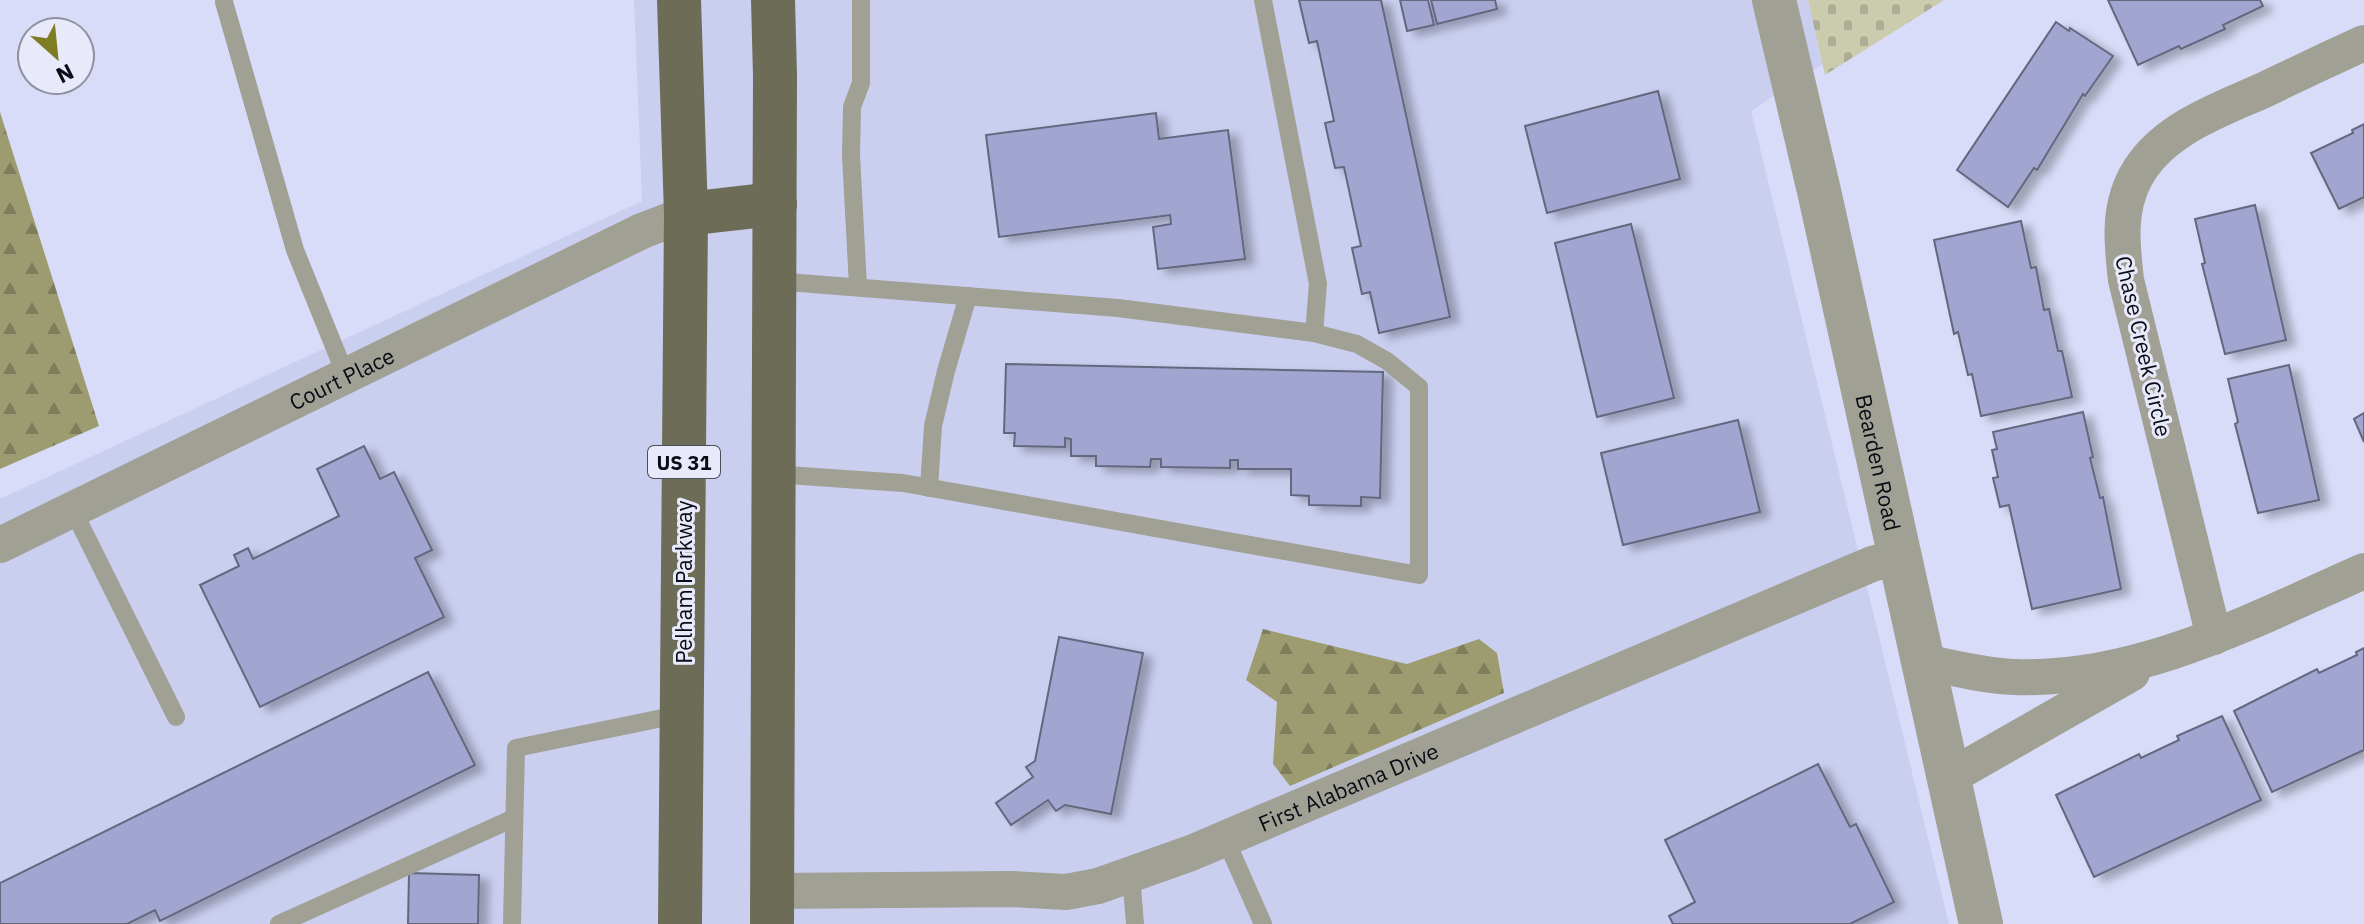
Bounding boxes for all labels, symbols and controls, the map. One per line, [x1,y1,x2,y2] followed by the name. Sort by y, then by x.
[16,16,96,96] north arrow
[52,58,79,91] text: N
[2109,253,2179,439] street label: Chase Creek Circle
[284,340,399,416] street label: Court Place
[1850,391,1908,533] street label: Bearden Road
[648,446,720,478] road number: US 31
[669,500,698,664] street label: Pelham Parkway
[1254,735,1443,837] street label: First Alabama Drive

